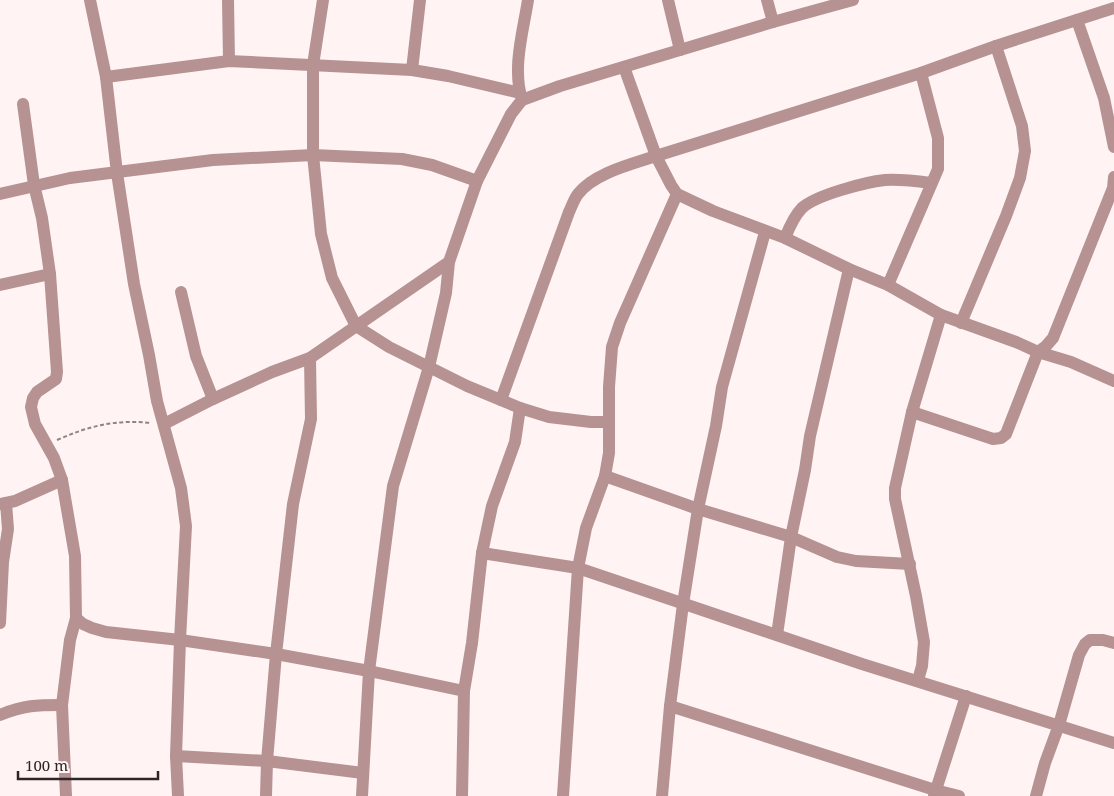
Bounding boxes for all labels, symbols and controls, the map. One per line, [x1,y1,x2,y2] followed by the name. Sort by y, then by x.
[18,748,158,780] scale bar
[25,755,68,775] text: 100 m

